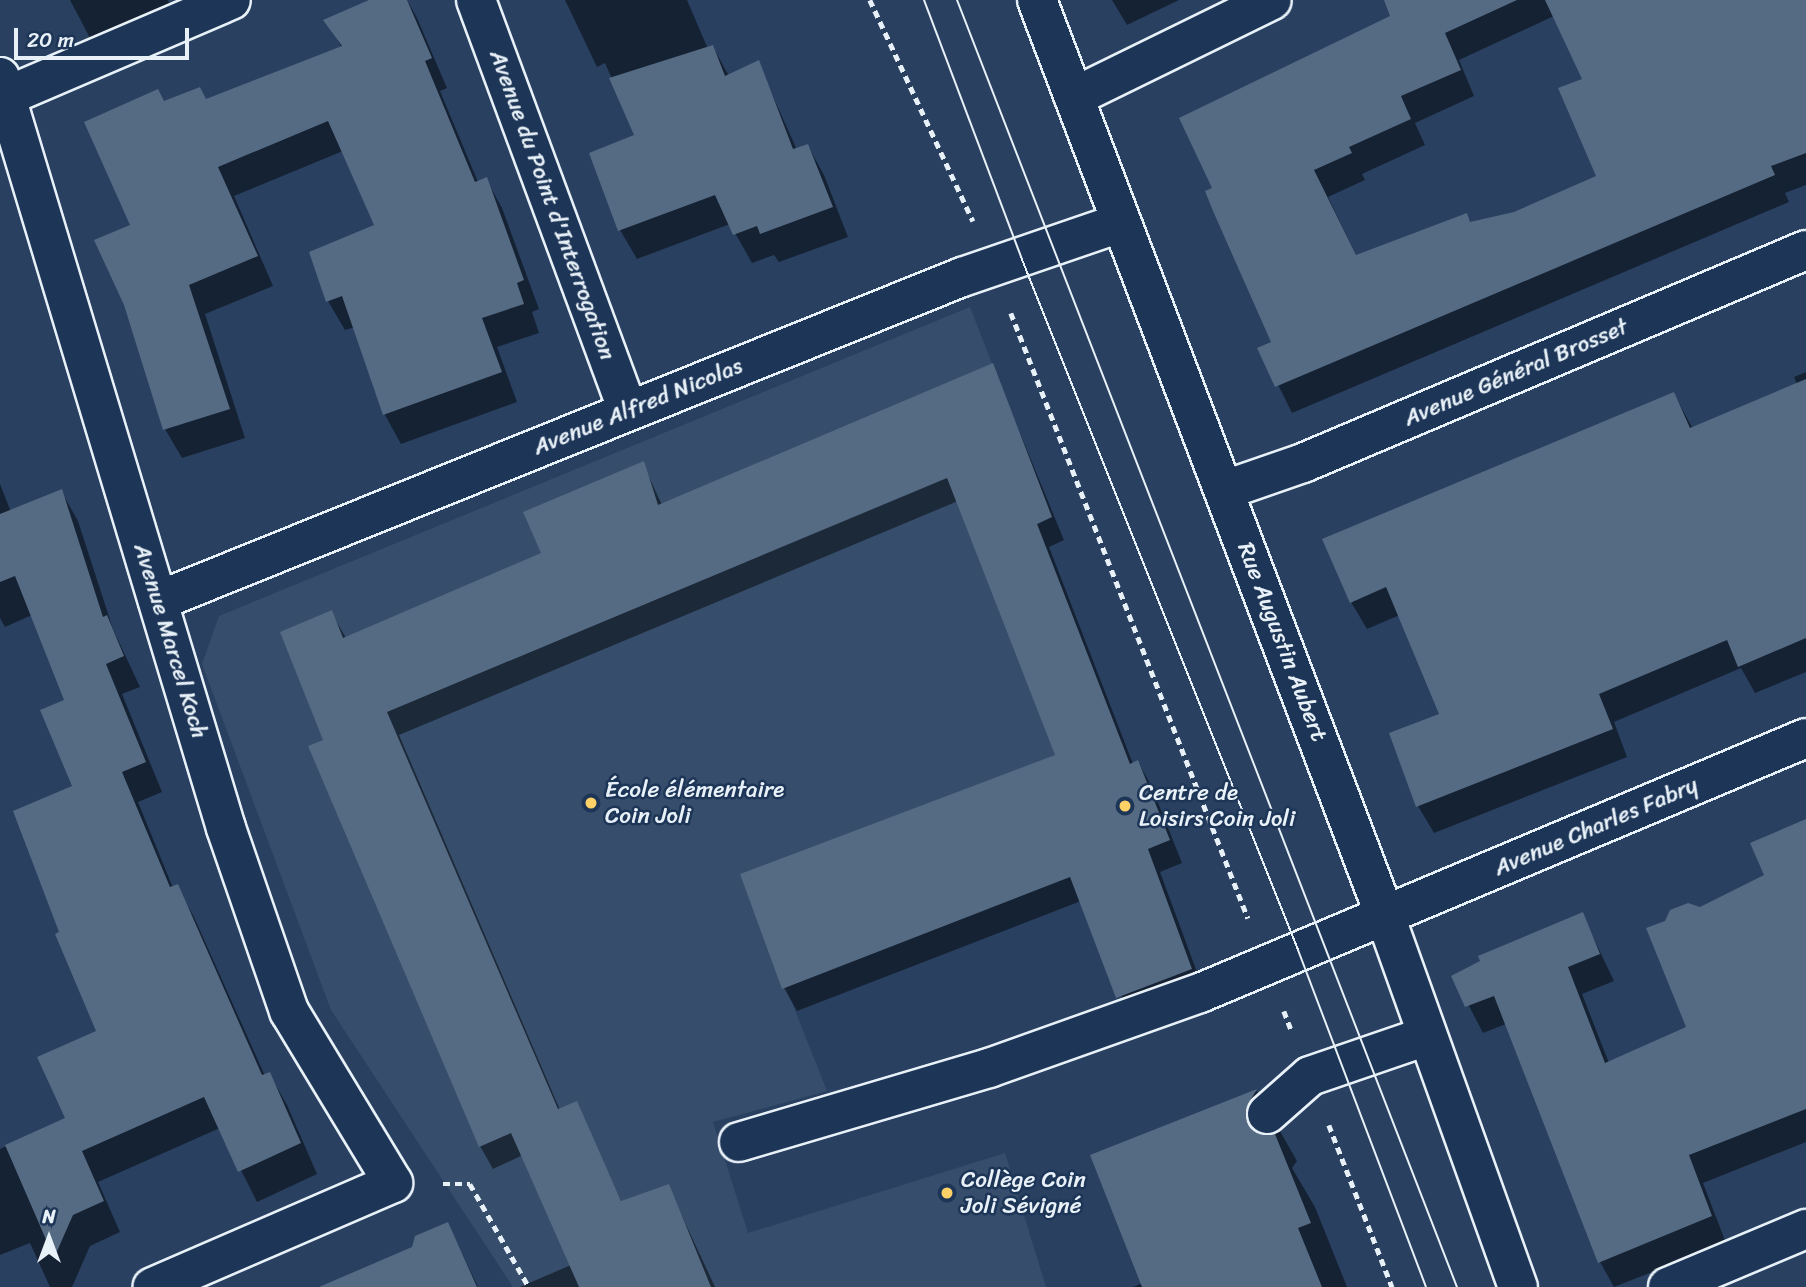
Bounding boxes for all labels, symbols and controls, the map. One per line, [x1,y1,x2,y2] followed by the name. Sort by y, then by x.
[18,14,192,58] scale bar
[27,21,74,59] text: 20 m
[483,46,621,364] street label: Avenue du Point d'Interrogation
[1400,313,1632,433] street label: Avenue Général Brosset
[529,352,747,462] street label: Avenue Alfred Nicolas
[127,539,213,743] street label: Avenue Marcel Koch
[1231,539,1333,745] street label: Rue Augustin Aubert
[1490,771,1702,883] street label: Avenue Charles Fabry
[605,776,787,830] place label: École élémentaire Coin Joli
[1139,779,1296,833] place label: Centre de Loisirs Coin Joli
[583,795,599,811] marker: École élémentaire Coin Joli
[1117,798,1133,814] marker: Centre de Loisirs Coin Joli
[961,1166,1086,1220] place label: Collège Coin Joli Sévigné
[939,1185,955,1201] marker: Collège Coin Joli Sévigné
[42,1200,56,1233] text: N
[14,1203,84,1273] north arrow

